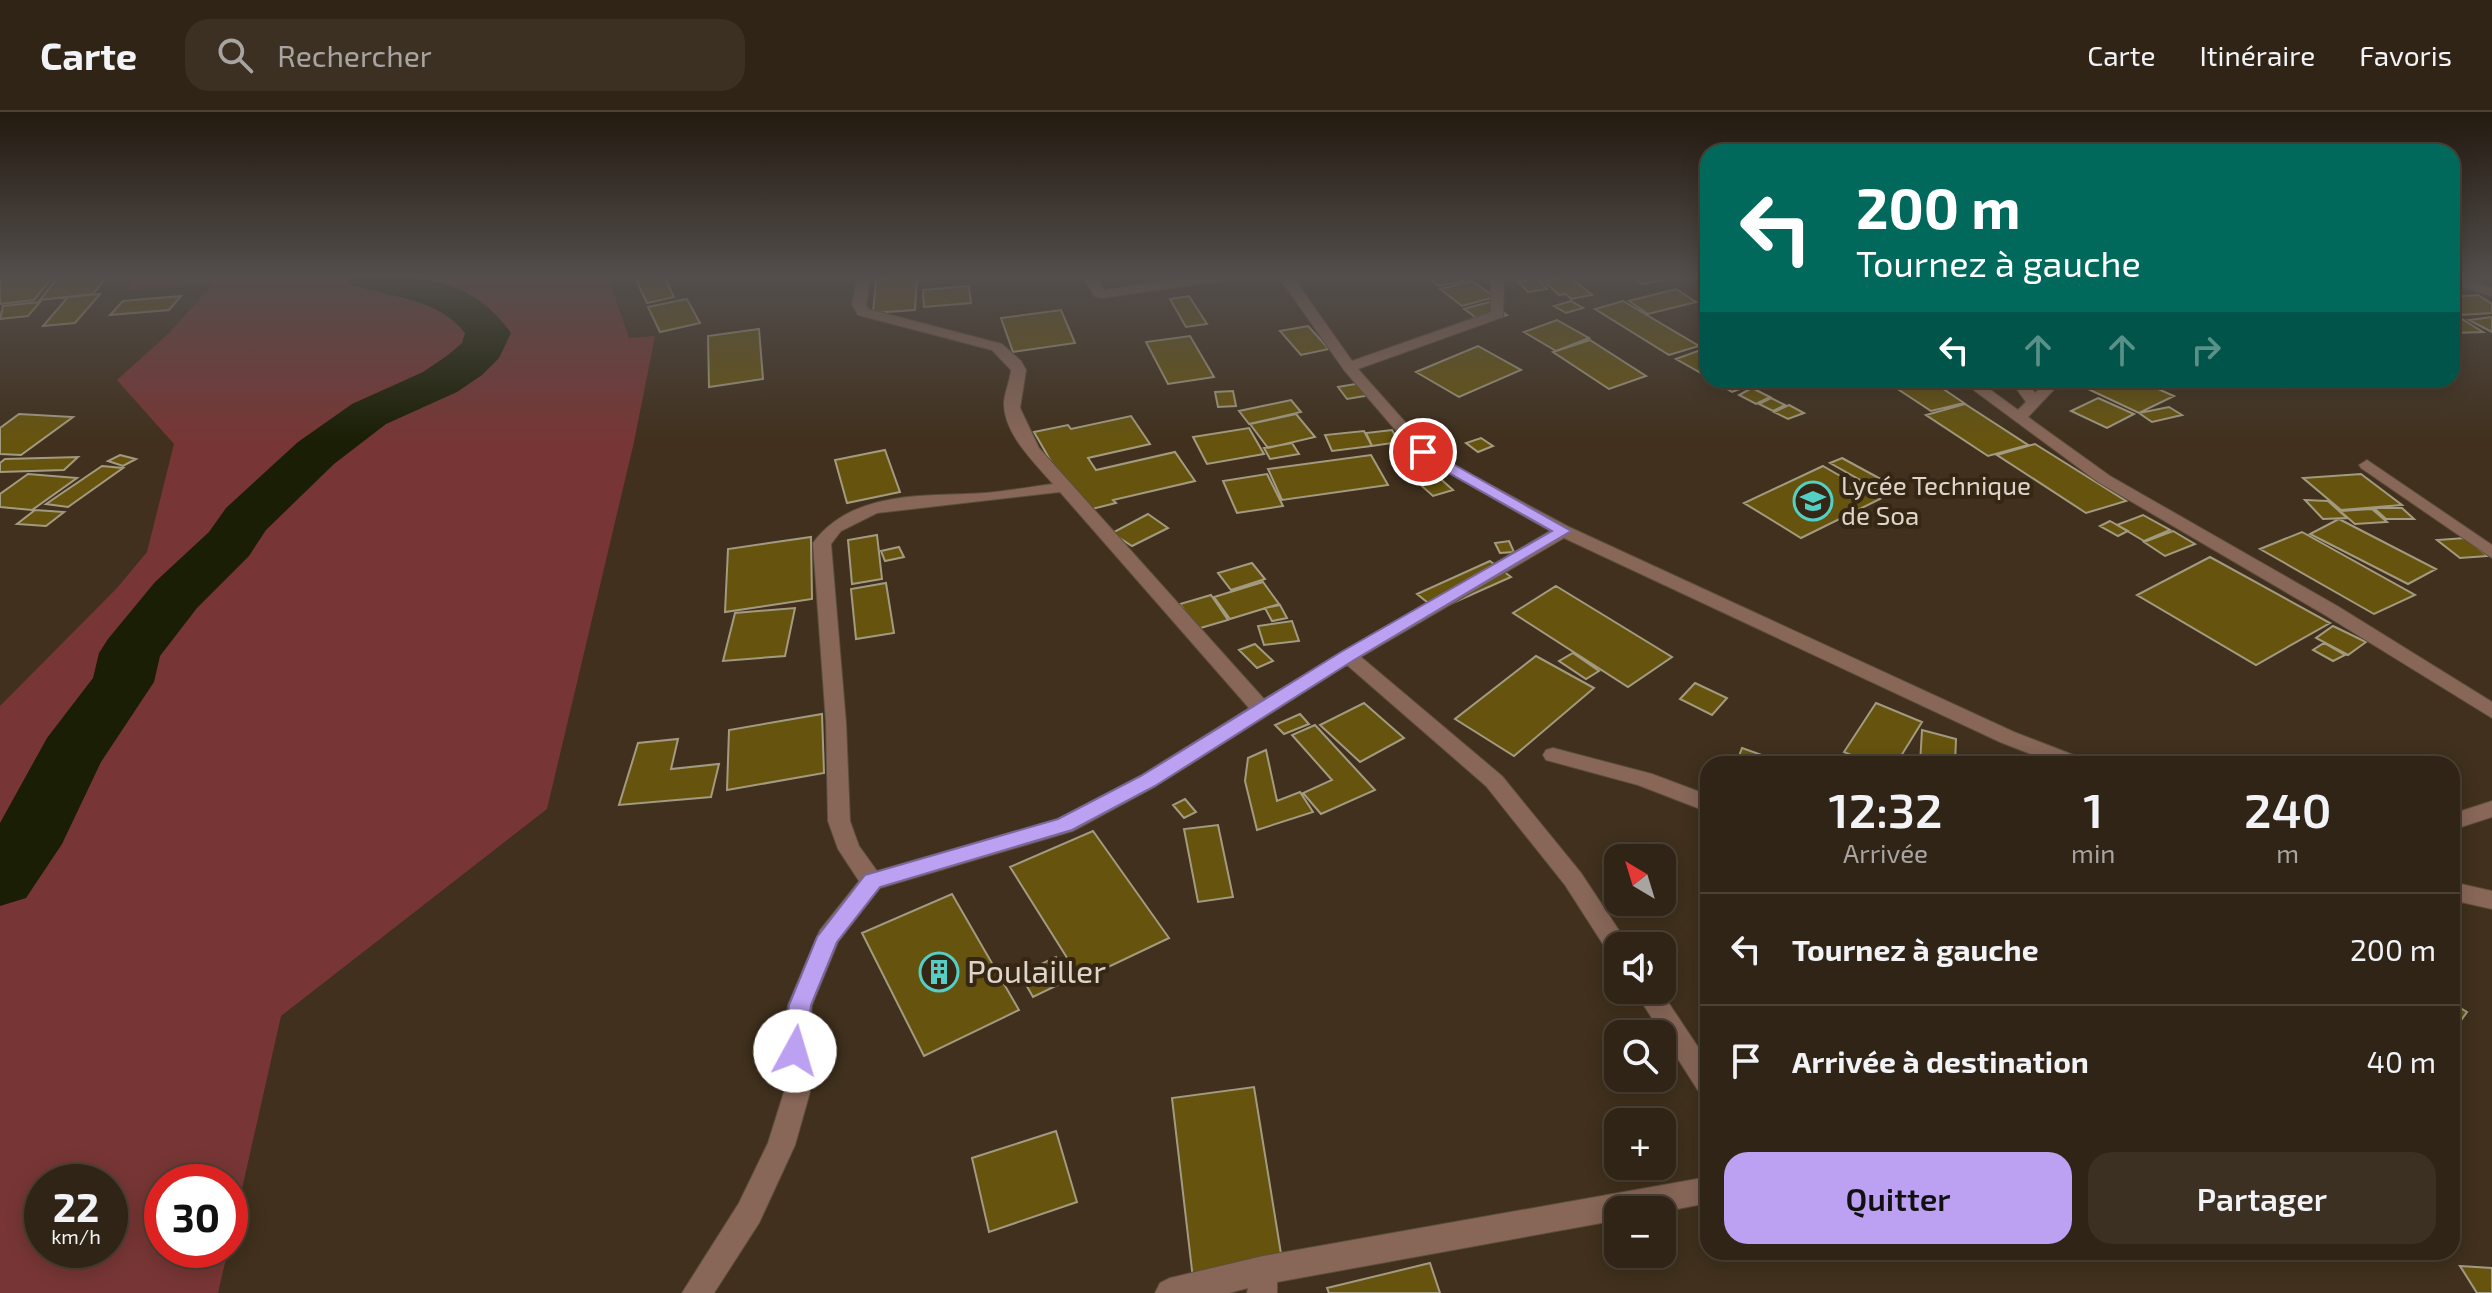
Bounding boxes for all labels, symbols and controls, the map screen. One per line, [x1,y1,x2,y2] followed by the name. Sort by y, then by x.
[185,19,745,91] search box
[40,32,137,78] text: Carte
[213,33,257,77] icon: search
[277,37,432,73] text: Rechercher
[2087,38,2156,72] text: Carte
[2200,38,2315,72] text: Itinéraire
[2359,38,2452,72] text: Favoris
[1856,173,2021,240] text: 200 m
[1724,176,1828,280] icon: left
[1856,241,2141,284] text: Tournez à gauche
[1932,328,1976,372] icon: left
[2016,328,2060,372] icon: ahead
[2100,328,2144,372] icon: ahead
[2184,328,2228,372] icon: right
[1389,418,1457,486] pin
[1401,430,1445,474] icon: arrive
[1841,469,2031,530] place label: Lycée Technique de Soa
[1792,480,1834,522] school or university icon: Lycée Technique de Soa
[1829,780,1943,838] text: 12:32
[2083,780,2103,838] text: 1
[2244,780,2331,838] text: 240
[1843,837,1928,868] text: Arrivée
[2071,837,2115,868] text: min
[2276,837,2299,868] text: m
[1604,844,1676,916] north arrow
[1604,844,1676,1268] map controls
[1724,927,1768,971] icon: left
[1792,931,2039,967] text: Tournez à gauche
[2350,931,2436,967] text: 200 m
[1604,932,1676,1004] button: sound
[918,951,960,993] building icon: Poulailler
[967,951,1106,989] place label: Poulailler
[753,1009,837,1093] position arrow
[1604,1020,1676,1092] button: search
[1724,1039,1768,1083] icon: arrive
[1792,1043,2089,1079] text: Arrivée à destination
[2366,1043,2436,1079] text: 40 m
[1604,1108,1676,1180] button: +
[1724,1152,2072,1244] button: Quitter
[2088,1152,2436,1244] button: Partager
[144,1164,248,1268] speed limit sign: 30
[53,1182,99,1230] text: 22
[1604,1196,1676,1268] button: −
[51,1224,101,1248] text: km/h

